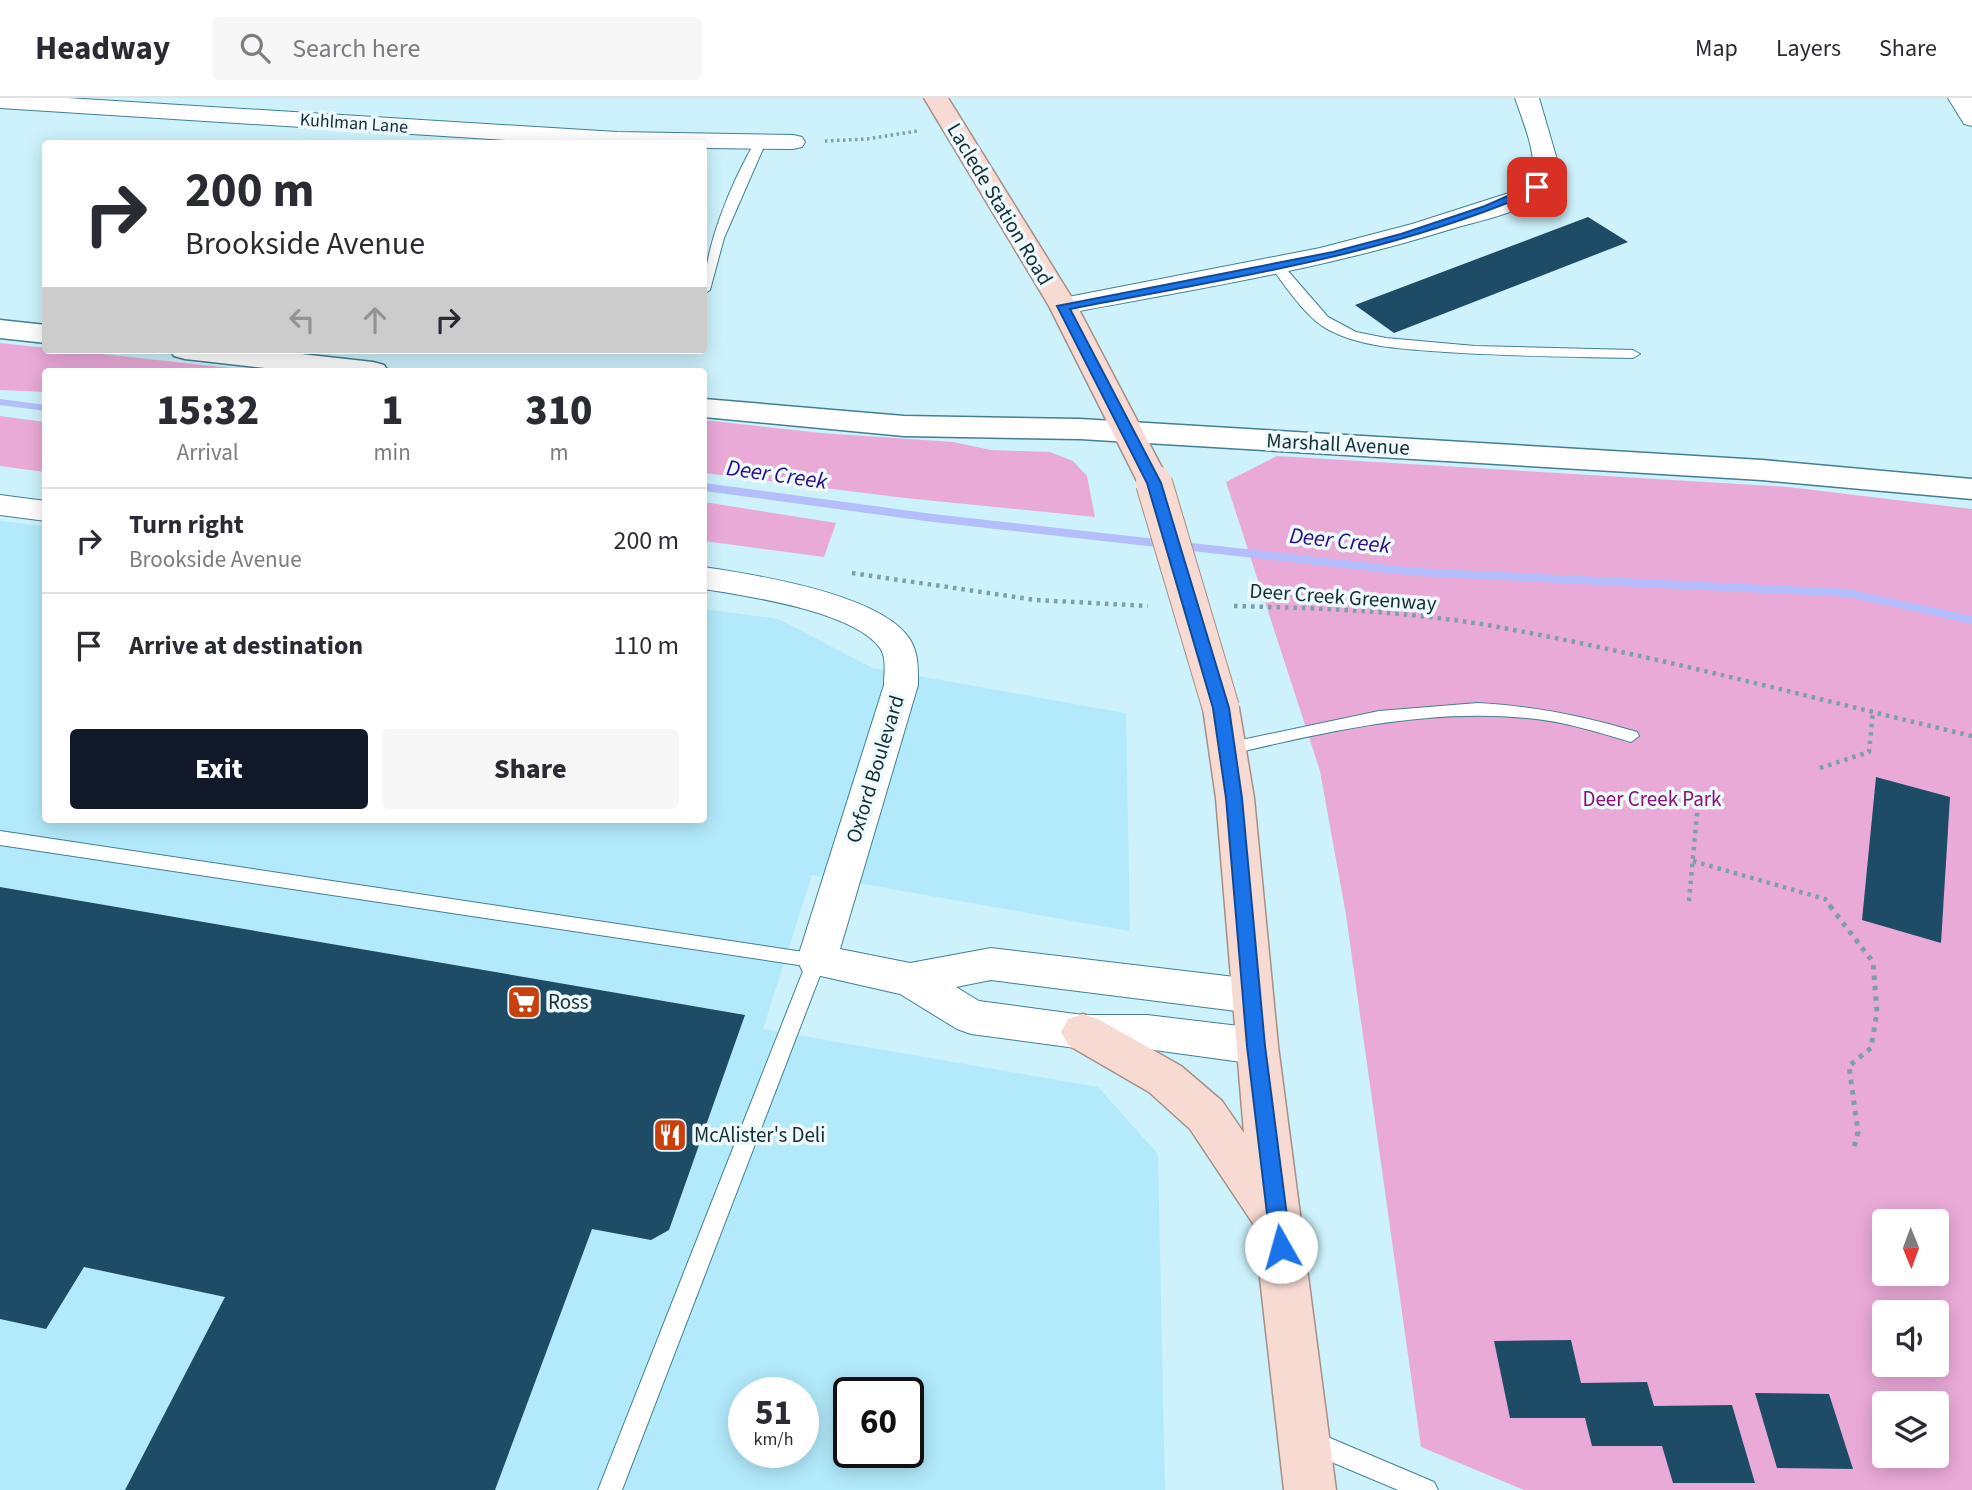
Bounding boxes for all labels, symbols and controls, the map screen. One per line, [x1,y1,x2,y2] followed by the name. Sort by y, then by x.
[212,17,702,80] search box
[35,25,170,72] text: Headway
[236,29,274,67] icon: search
[292,30,420,67] text: Search here
[1695,31,1738,66] text: Map
[1776,31,1841,66] text: Layers
[1879,31,1937,66] text: Share
[299,107,409,140] street label: Kuhlman Lane
[940,117,1060,291] street label: Laclede Station Road
[185,156,314,226] text: 200 m
[1507,157,1567,217] pin
[70,168,161,259] icon: right
[1518,168,1556,206] icon: arrive
[185,221,425,267] text: Brookside Avenue
[283,301,321,339] icon: left
[356,301,394,339] icon: ahead
[429,301,467,339] icon: right
[156,381,259,441] text: 15:32
[381,381,403,441] text: 1
[525,381,593,441] text: 310
[1266,425,1410,463] street label: Marshall Avenue
[177,436,239,469] text: Arrival
[374,436,411,469] text: min
[549,436,568,469] text: m
[724,451,831,498] water label: Deer Creek
[129,506,244,543] text: Turn right
[1288,519,1393,562] water label: Deer Creek
[70,522,108,560] icon: right
[613,522,679,559] text: 200 m
[129,543,302,576] text: Brookside Avenue
[1248,576,1438,619] street label: Deer Creek Greenway
[70,627,108,665] icon: arrive
[129,627,363,664] text: Arrive at destination
[613,627,679,664] text: 110 m
[838,691,912,847] street label: Oxford Boulevard
[70,729,368,809] button: Exit
[382,729,679,809] button: Share
[1583,784,1722,814] park label: Deer Creek Park
[505,983,543,1021] supermarket icon: Ross
[548,987,589,1017] place label: Ross
[651,1116,689,1154] restaurant icon: McAlister's Deli
[694,1120,825,1150] place label: McAlister's Deli
[1872,1209,1950,1286] north arrow
[1872,1209,1949,1468] map controls
[1244,1210,1318,1284] position arrow
[1872,1300,1949,1377] button: sound
[833,1377,924,1468] speed limit sign: 60
[755,1388,792,1438] text: 51
[1872,1391,1949,1468] button: layers
[754,1427,793,1452] text: km/h

